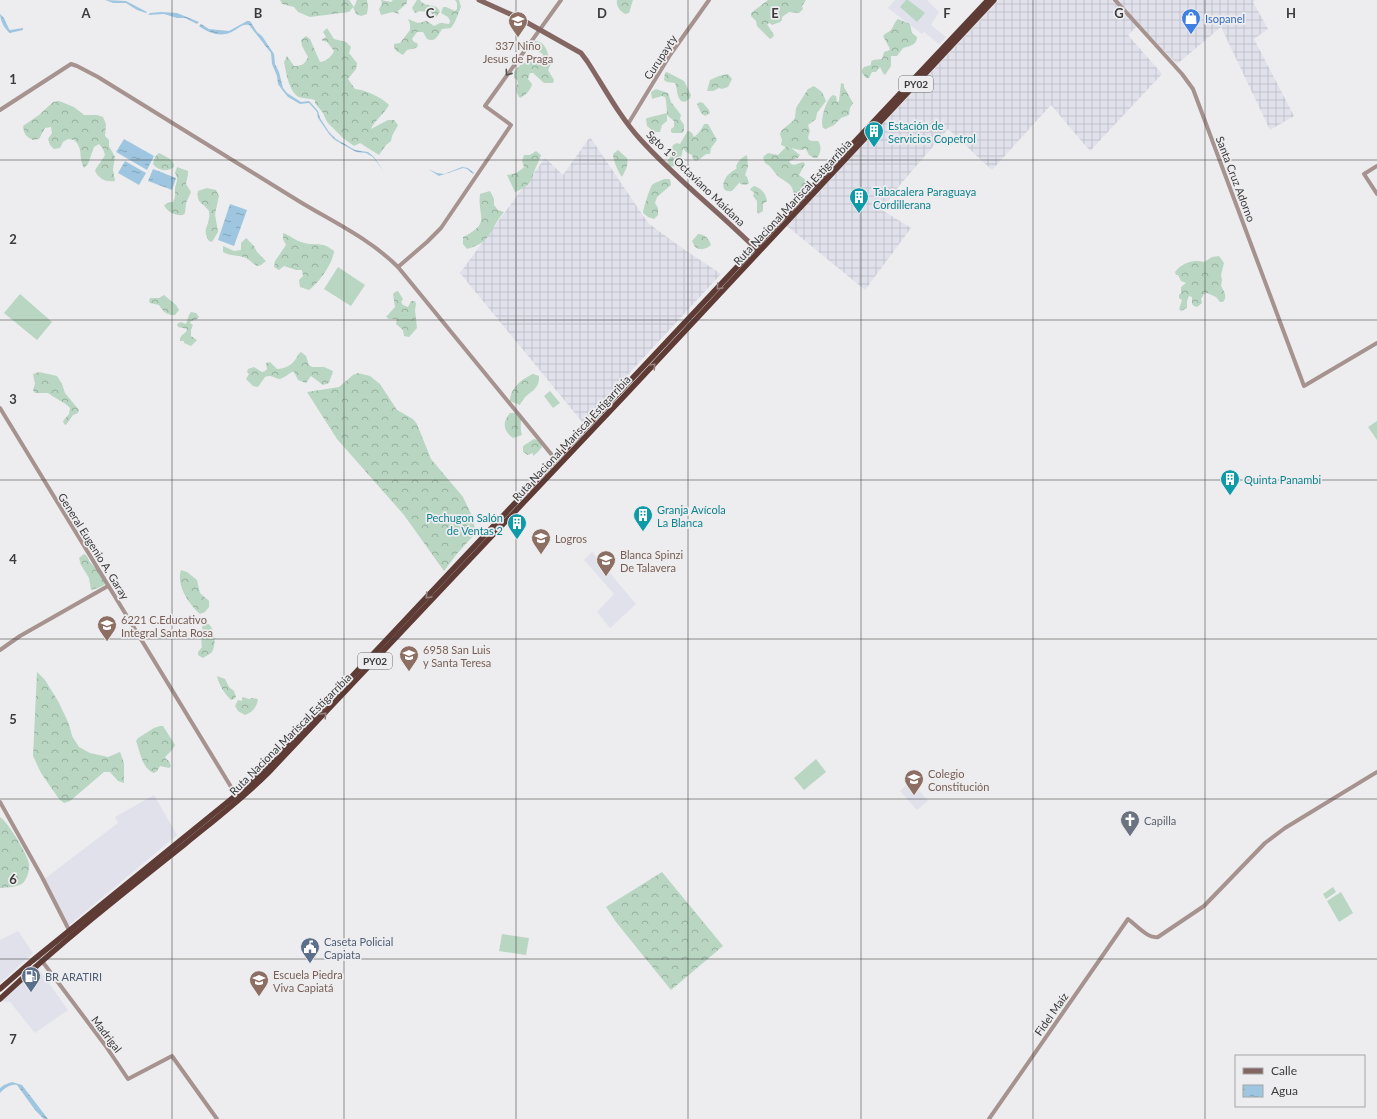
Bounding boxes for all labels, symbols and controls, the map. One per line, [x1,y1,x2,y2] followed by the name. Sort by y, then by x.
[80,5,91,21] text: A
[254,5,263,21] text: B
[426,5,435,21] text: C
[597,5,607,21] text: D
[771,5,779,21] text: E
[943,5,951,21] text: F
[1114,5,1124,21] text: G
[1286,5,1296,21] text: H
[1180,7,1202,35] shop icon: Isopanel
[507,10,529,38] school or university icon: 337 Niño Jesus de Praga
[1205,12,1245,25] place label: Isopanel
[641,32,679,82] street label: Curupayty
[483,39,553,65] place label: 337 Niño Jesus de Praga
[505,69,513,76] one-way arrow
[9,71,17,87] text: 1
[899,76,933,92] road number: PY02
[888,119,976,145] place label: Estación de Servicios Copetrol
[863,120,885,148] building icon: Estación de Servicios Copetrol
[644,128,748,228] street label: Sgto 1° Octaviano Maidana
[1214,134,1258,224] street label: Santa Cruz Adorno
[730,137,854,267] street label: Ruta Nacional Mariscal Estigarribia
[873,185,976,211] place label: Tabacalera Paraguaya Cordillerana
[848,186,870,214] building icon: Tabacalera Paraguaya Cordillerana
[9,231,17,247] text: 2
[716,282,724,290] one-way arrow
[648,363,655,370] one-way arrow
[509,373,633,503] street label: Ruta Nacional Mariscal Estigarribia
[9,391,17,407] text: 3
[1219,468,1241,496] building icon: Quinta Panambi
[1244,473,1321,486] place label: Quinta Panambi
[56,490,132,602] street label: General Eugenio A. Garay
[657,503,726,529] place label: Granja Avícola La Blanca
[632,504,654,532] building icon: Granja Avícola La Blanca
[426,511,503,537] place label: Pechugon Salón de Ventas 2
[506,512,528,540] building icon: Pechugon Salón de Ventas 2
[530,527,552,555] school or university icon: Logros
[555,532,587,545] place label: Logros
[620,548,684,574] place label: Blanca Spinzi De Talavera
[595,549,617,577] school or university icon: Blanca Spinzi De Talavera
[9,551,17,567] text: 4
[426,591,433,599] one-way arrow
[121,613,213,639] place label: 6221 C.Educativo Integral Santa Rosa
[96,614,118,642] school or university icon: 6221 C.Educativo Integral Santa Rosa
[423,643,491,669] place label: 6958 San Luis y Santa Teresa
[398,644,420,672] school or university icon: 6958 San Luis y Santa Teresa
[358,653,392,669] road number: PY02
[226,670,354,798] street label: Ruta Nacional Mariscal Estigarribia
[9,711,17,727] text: 5
[319,712,327,720] one-way arrow
[928,767,990,793] place label: Colegio Constitución
[903,768,925,796] school or university icon: Colegio Constitución
[1119,809,1141,837] church icon: Capilla
[1144,814,1176,827] place label: Capilla
[9,871,17,887] text: 6
[324,935,393,961] place label: Caseta Policial Capiata
[299,936,321,964] public building icon: Caseta Policial Capiata
[20,965,42,993] fuel station icon: BR ARATIRI
[273,968,343,994] place label: Escuela Piedra Viva Capiatá
[248,969,270,997] school or university icon: Escuela Piedra Viva Capiatá
[45,970,102,983] place label: BR ARATIRI
[1032,990,1070,1038] street label: Fidel Maíz
[89,1013,125,1055] street label: Madrigal
[9,1031,17,1047] text: 7
[1235,1055,1365,1107] legend
[1271,1063,1297,1078] text: Calle
[1271,1083,1298,1098] text: Agua

